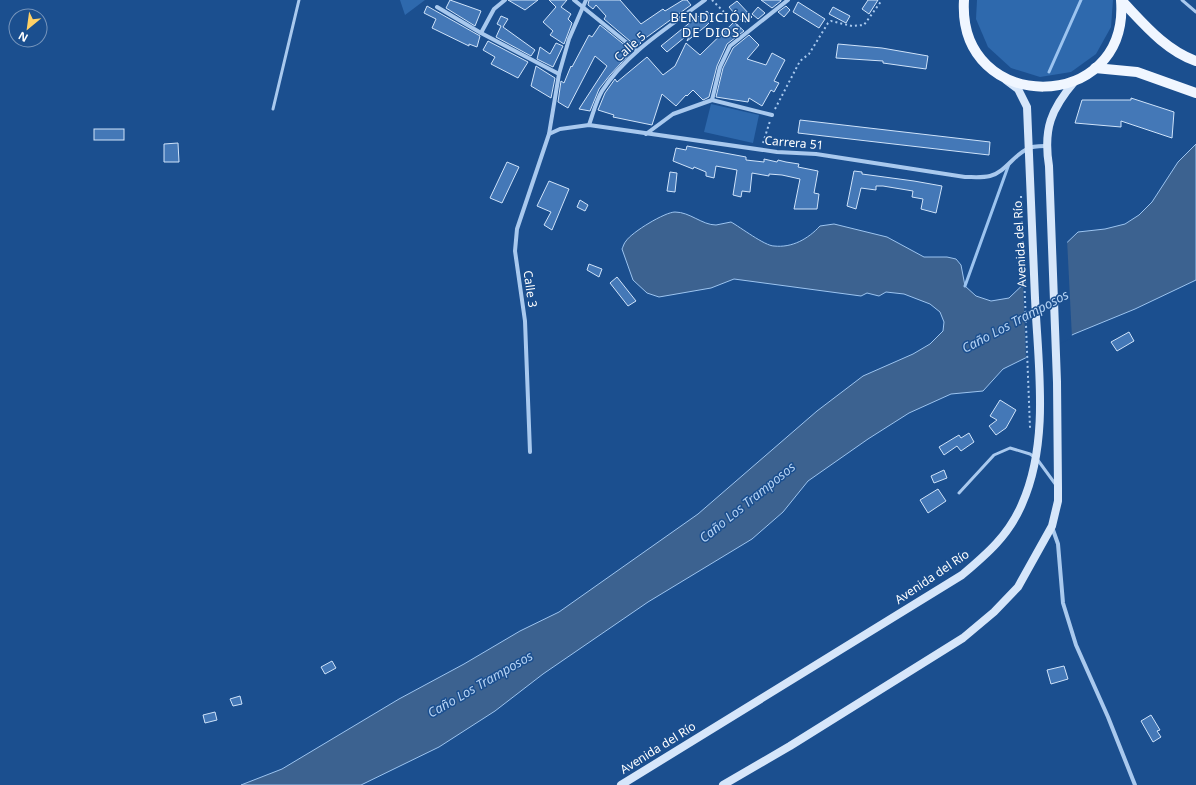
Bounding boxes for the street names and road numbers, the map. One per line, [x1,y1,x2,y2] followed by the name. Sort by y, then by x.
[610,28,649,65] street label: Calle 5
[764,131,824,154] street label: Carrera 51
[1009,200,1030,288] street label: Avenida del Río
[519,269,542,309] street label: Calle 3
[891,545,972,608] street label: Avenida del Río
[617,717,699,778] street label: Avenida del Río

